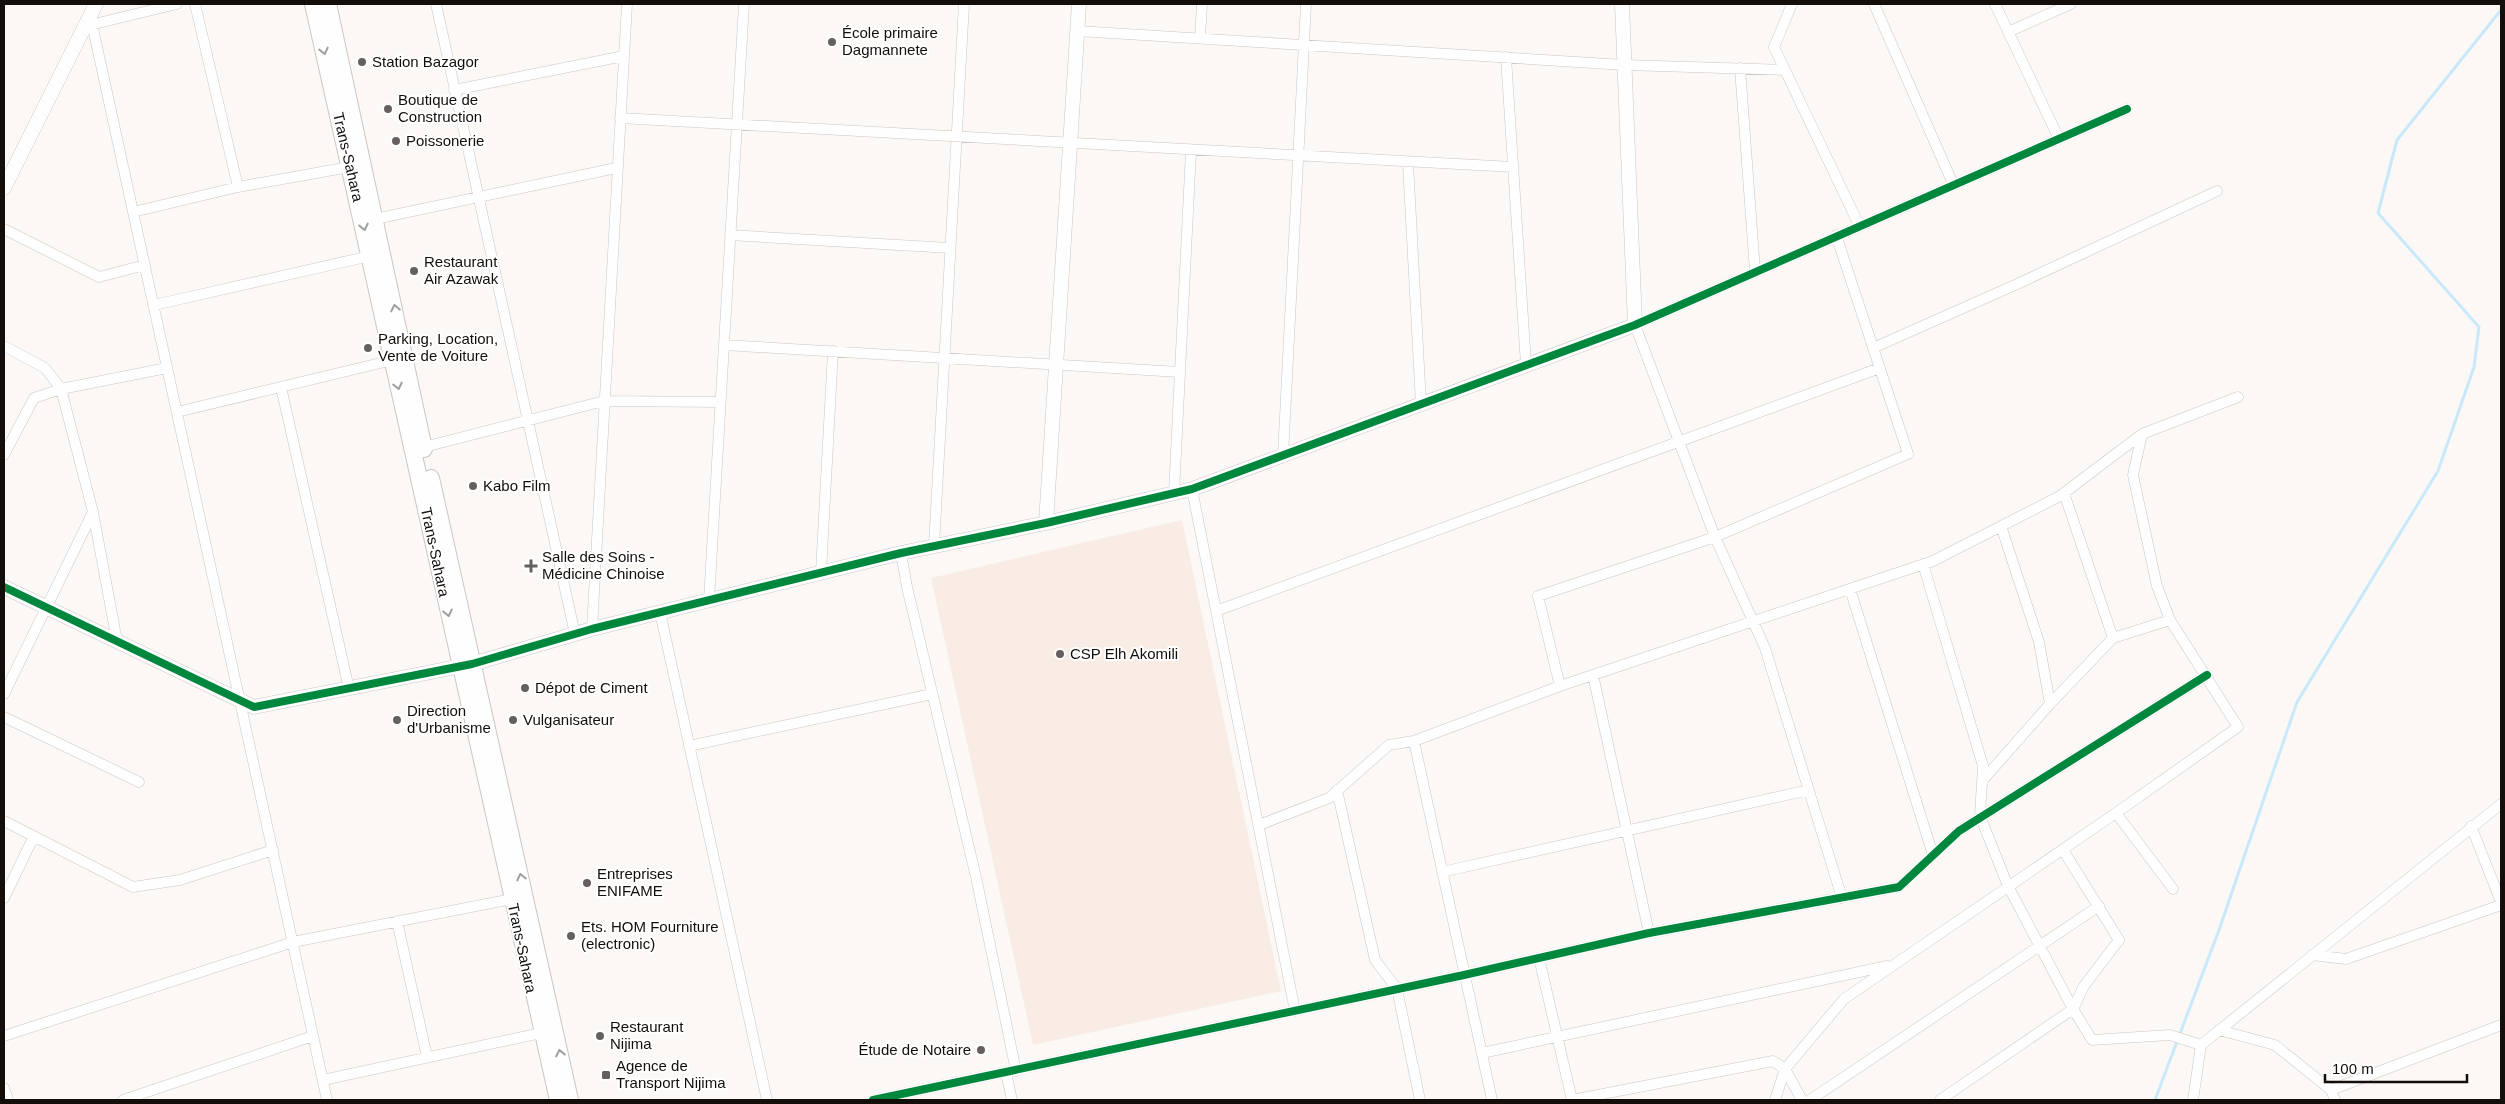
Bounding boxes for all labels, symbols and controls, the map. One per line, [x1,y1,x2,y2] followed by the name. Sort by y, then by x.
[842,24,938,58] place label: École primaire Dagmannete
[826,36,838,48] marker: École primaire Dagmannete
[318,47,329,56] one-way arrow
[372,53,479,70] place label: Station Bazagor
[356,56,368,68] marker: Station Bazagor
[398,91,482,125] place label: Boutique de Construction
[382,103,394,115] marker: Boutique de Construction
[330,111,367,204] street label: Trans-Sahara
[406,132,484,149] place label: Poissonerie
[390,135,402,147] marker: Poissonerie
[358,222,369,231] one-way arrow
[424,253,499,287] place label: Restaurant Air Azawak
[408,265,420,277] marker: Restaurant Air Azawak
[390,304,401,313] one-way arrow
[378,330,498,364] place label: Parking, Location, Vente de Voiture
[362,342,374,354] marker: Parking, Location, Vente de Voiture
[393,381,403,390] one-way arrow
[483,477,551,494] place label: Kabo Film
[467,480,479,492] marker: Kabo Film
[418,506,453,599] street label: Trans-Sahara
[542,548,665,582] place label: Salle des Soins - Médicine Chinoise
[524,559,538,573] marker: Salle des Soins - Médicine Chinoise
[442,608,453,617] one-way arrow
[1070,645,1178,662] place label: CSP Elh Akomili
[1054,648,1066,660] marker: CSP Elh Akomili
[535,679,648,696] place label: Dépot de Ciment
[519,682,531,694] marker: Dépot de Ciment
[407,702,491,736] place label: Direction d'Urbanisme
[523,711,614,728] place label: Vulganisateur
[391,714,403,726] marker: Direction d'Urbanisme
[507,714,519,726] marker: Vulganisateur
[597,865,673,899] place label: Entreprises ENIFAME
[516,872,527,881] one-way arrow
[581,877,593,889] marker: Entreprises ENIFAME
[505,902,540,995] street label: Trans-Sahara
[581,918,719,952] place label: Ets. HOM Fourniture (electronic)
[565,930,577,942] marker: Ets. HOM Fourniture (electronic)
[610,1018,684,1052] place label: Restaurant Nijima
[594,1030,606,1042] marker: Restaurant Nijima
[858,1041,971,1058] place label: Étude de Notaire
[975,1044,987,1056] marker: Étude de Notaire
[555,1048,566,1057] one-way arrow
[2325,1052,2468,1084] scale bar
[616,1057,726,1091] place label: Agence de Transport Nijima
[2332,1060,2374,1077] text: 100 m
[600,1069,612,1081] marker: Agence de Transport Nijima

